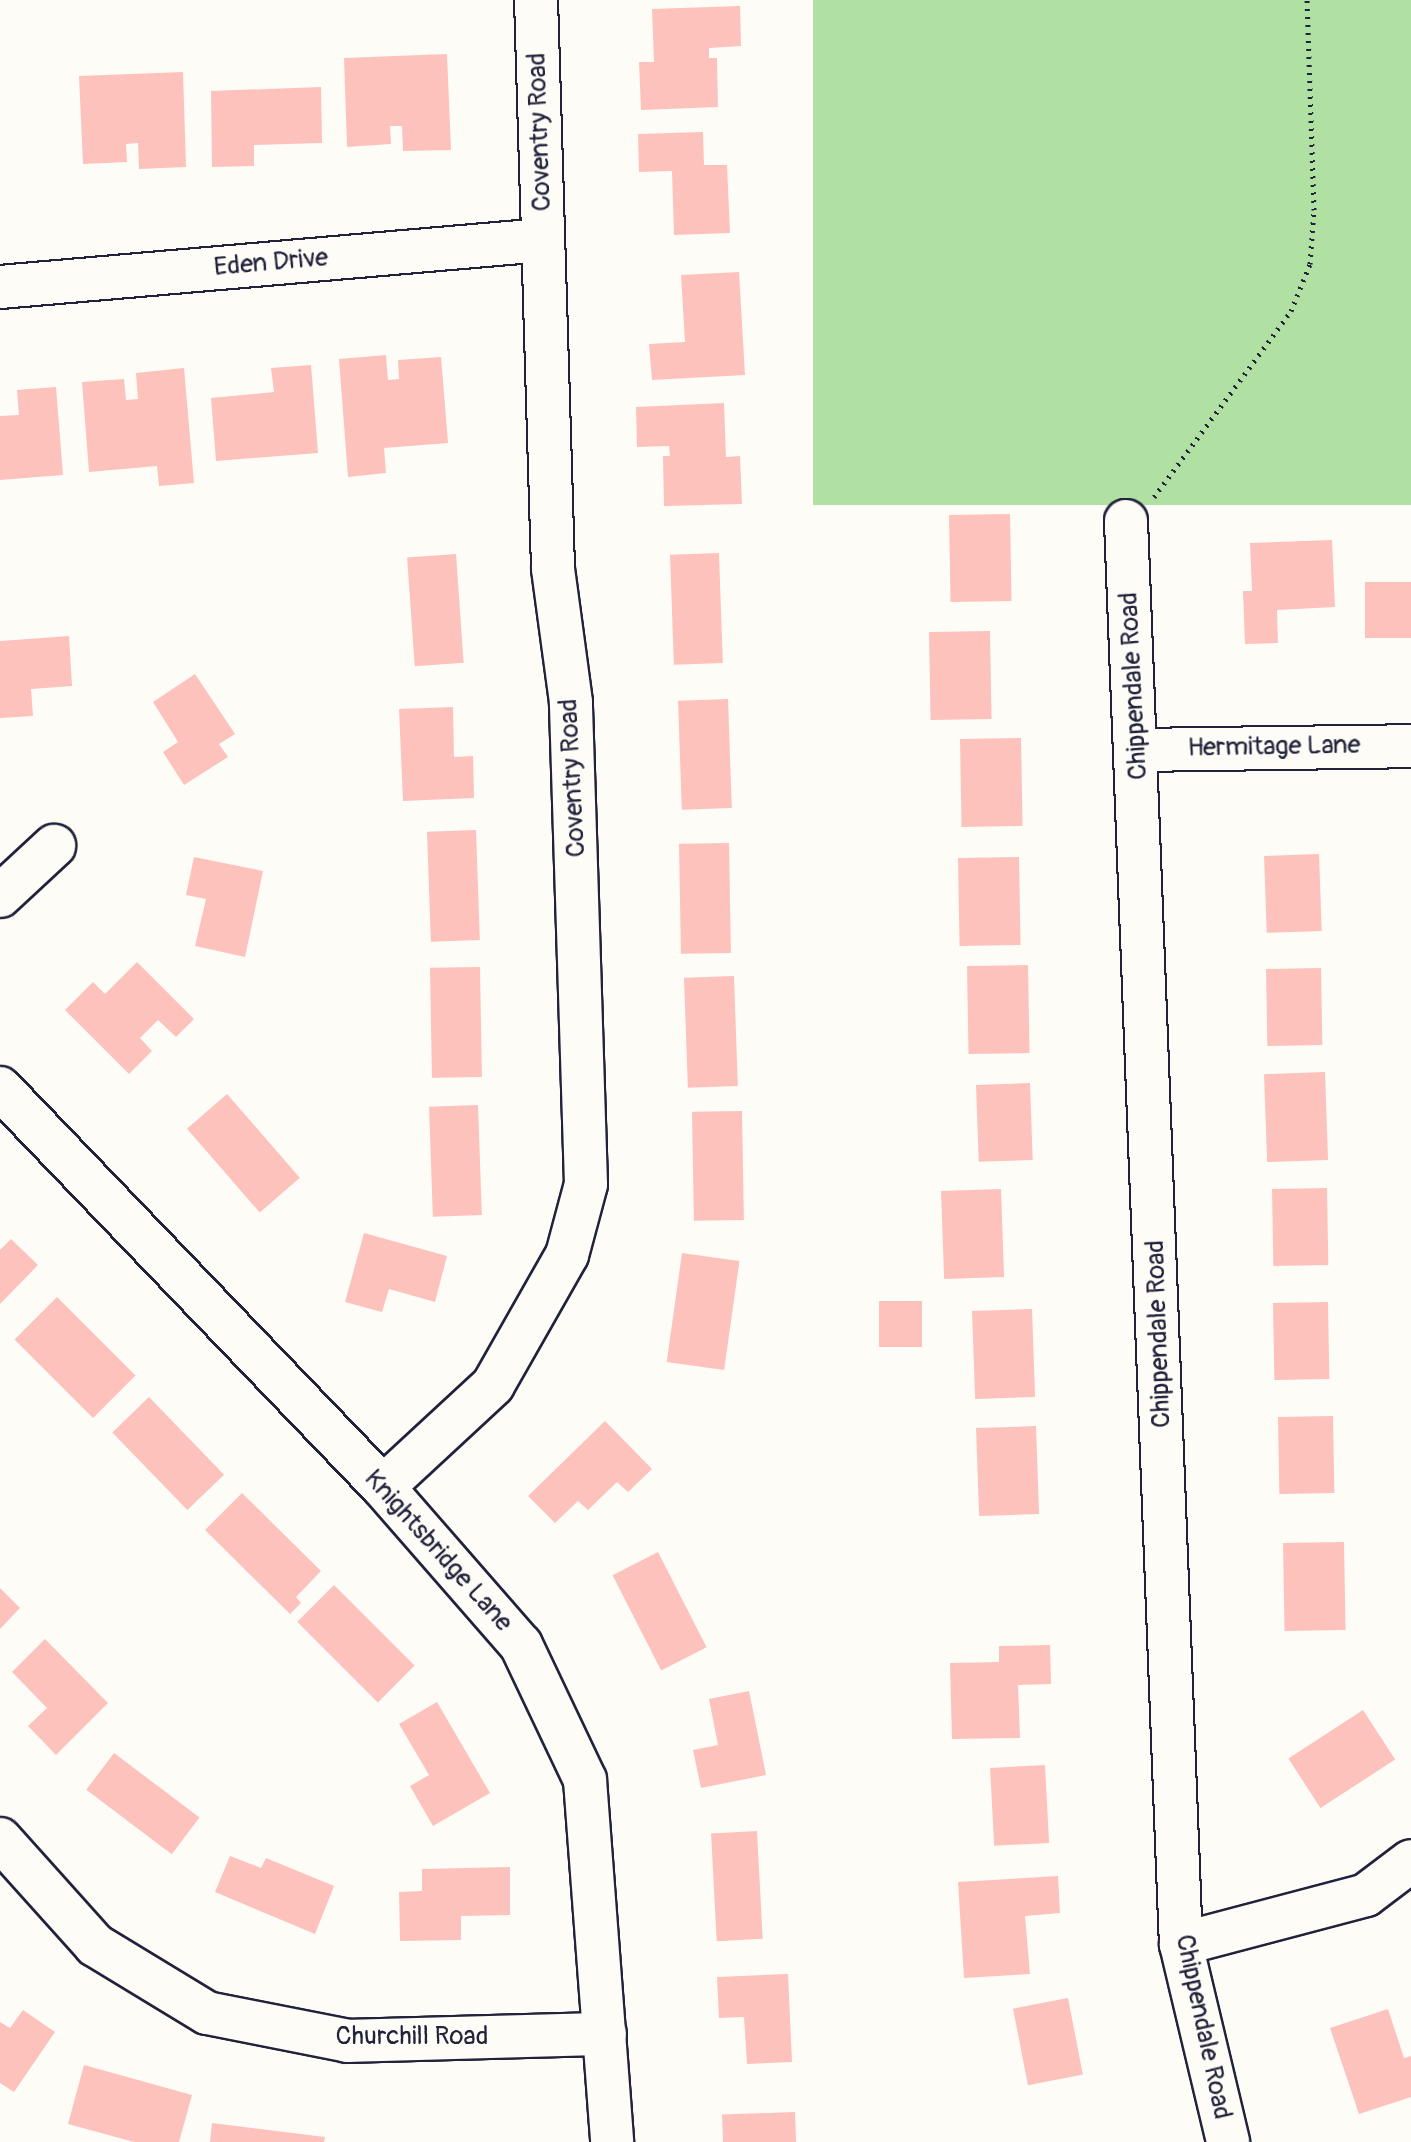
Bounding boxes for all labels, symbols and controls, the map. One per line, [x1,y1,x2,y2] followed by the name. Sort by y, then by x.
[522,52,558,212] street label: Coventry Road
[213,242,329,284] street label: Eden Drive
[1114,591,1154,781] street label: Chippendale Road
[553,698,593,858] street label: Coventry Road
[1187,730,1361,764] street label: Hermitage Lane
[1140,1240,1178,1428] street label: Chippendale Road
[357,1464,519,1638] street label: Knightsbridge Lane
[1168,1932,1238,2122] street label: Chippendale Road
[336,2021,488,2053] street label: Churchill Road

